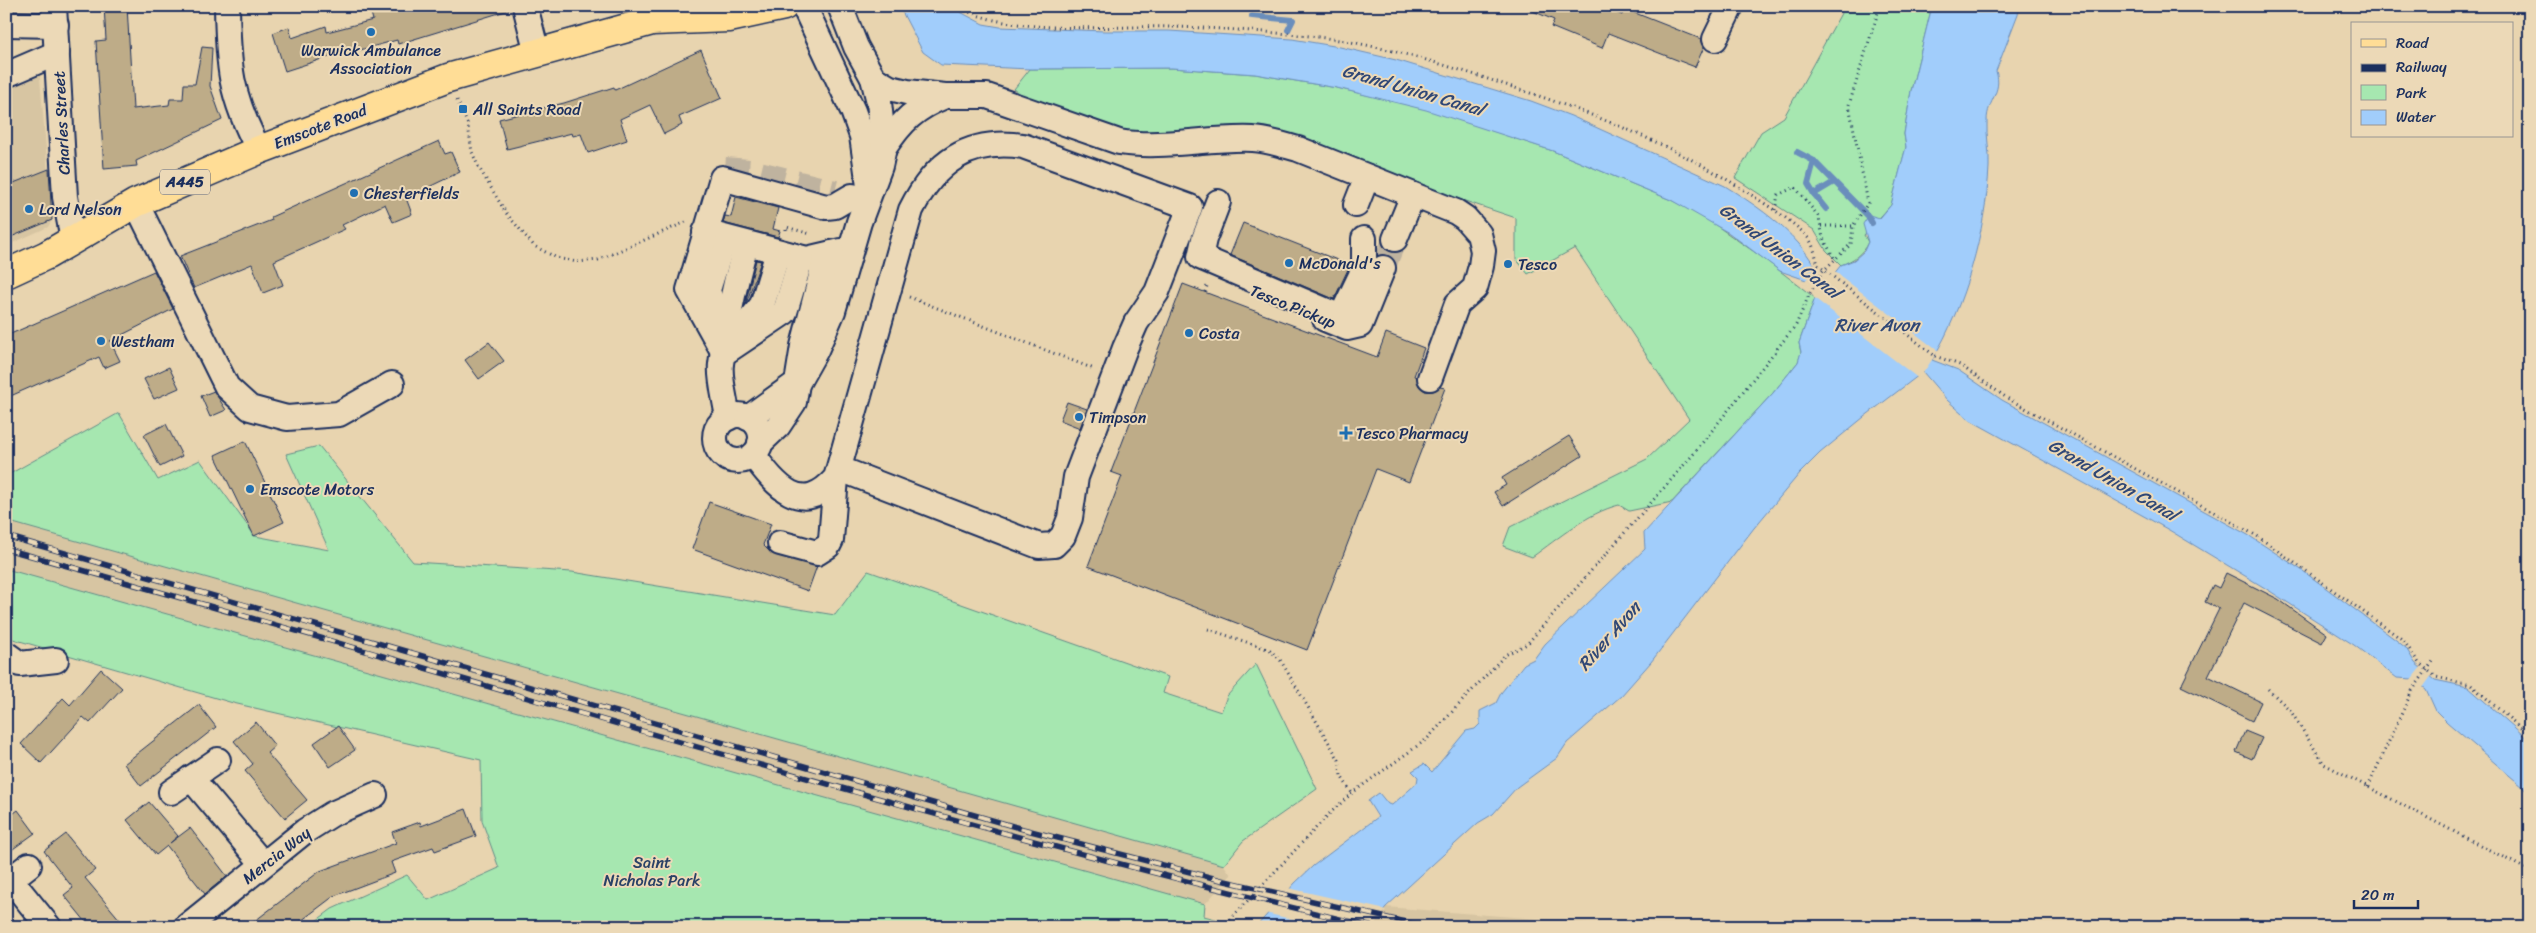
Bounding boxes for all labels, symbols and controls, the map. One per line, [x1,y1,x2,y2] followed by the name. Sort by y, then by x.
[2351,22,2514,138] legend
[365,26,377,38] marker: Warwick Ambulance Association
[2396,30,2429,56] text: Road
[301,36,441,83] place label: Warwick Ambulance Association
[2396,54,2447,80] text: Railway
[1339,55,1491,127] water label: Grand Union Canal
[44,70,79,176] street label: Charles Street
[2396,80,2427,106] text: Park
[269,95,373,158] street label: Emscote Road
[472,95,582,124] place label: All Saints Road
[457,103,469,115] marker: All Saints Road
[2396,104,2436,130] text: Water
[160,170,210,194] road number: A445
[364,179,460,208] place label: Chesterfields
[348,187,360,199] marker: Chesterfields
[1712,194,1851,310] water label: Grand Union Canal
[39,195,122,224] place label: Lord Nelson
[23,203,35,215] marker: Lord Nelson
[1299,249,1381,278] place label: McDonald's
[1518,250,1557,279] place label: Tesco
[1283,257,1295,269] marker: McDonald's
[1502,258,1514,270] marker: Tesco
[1245,276,1341,337] street label: Tesco Pickup
[1835,309,1921,341] water label: River Avon
[1199,319,1240,348] place label: Costa
[111,327,175,356] place label: Westham
[1183,327,1195,339] marker: Costa
[95,335,107,347] marker: Westham
[1089,403,1147,432] place label: Timpson
[1073,411,1085,423] marker: Timpson
[1356,419,1469,448] place label: Tesco Pharmacy
[1340,427,1352,439] marker: Tesco Pharmacy
[2042,430,2187,532] water label: Grand Union Canal
[260,475,375,504] place label: Emscote Motors
[244,483,256,495] marker: Emscote Motors
[1569,592,1650,678] water label: River Avon
[235,819,318,892] street label: Mercia Way
[604,848,700,895] park label: Saint Nicholas Park
[2354,878,2417,910] scale bar
[2361,882,2395,908] text: 20 m

